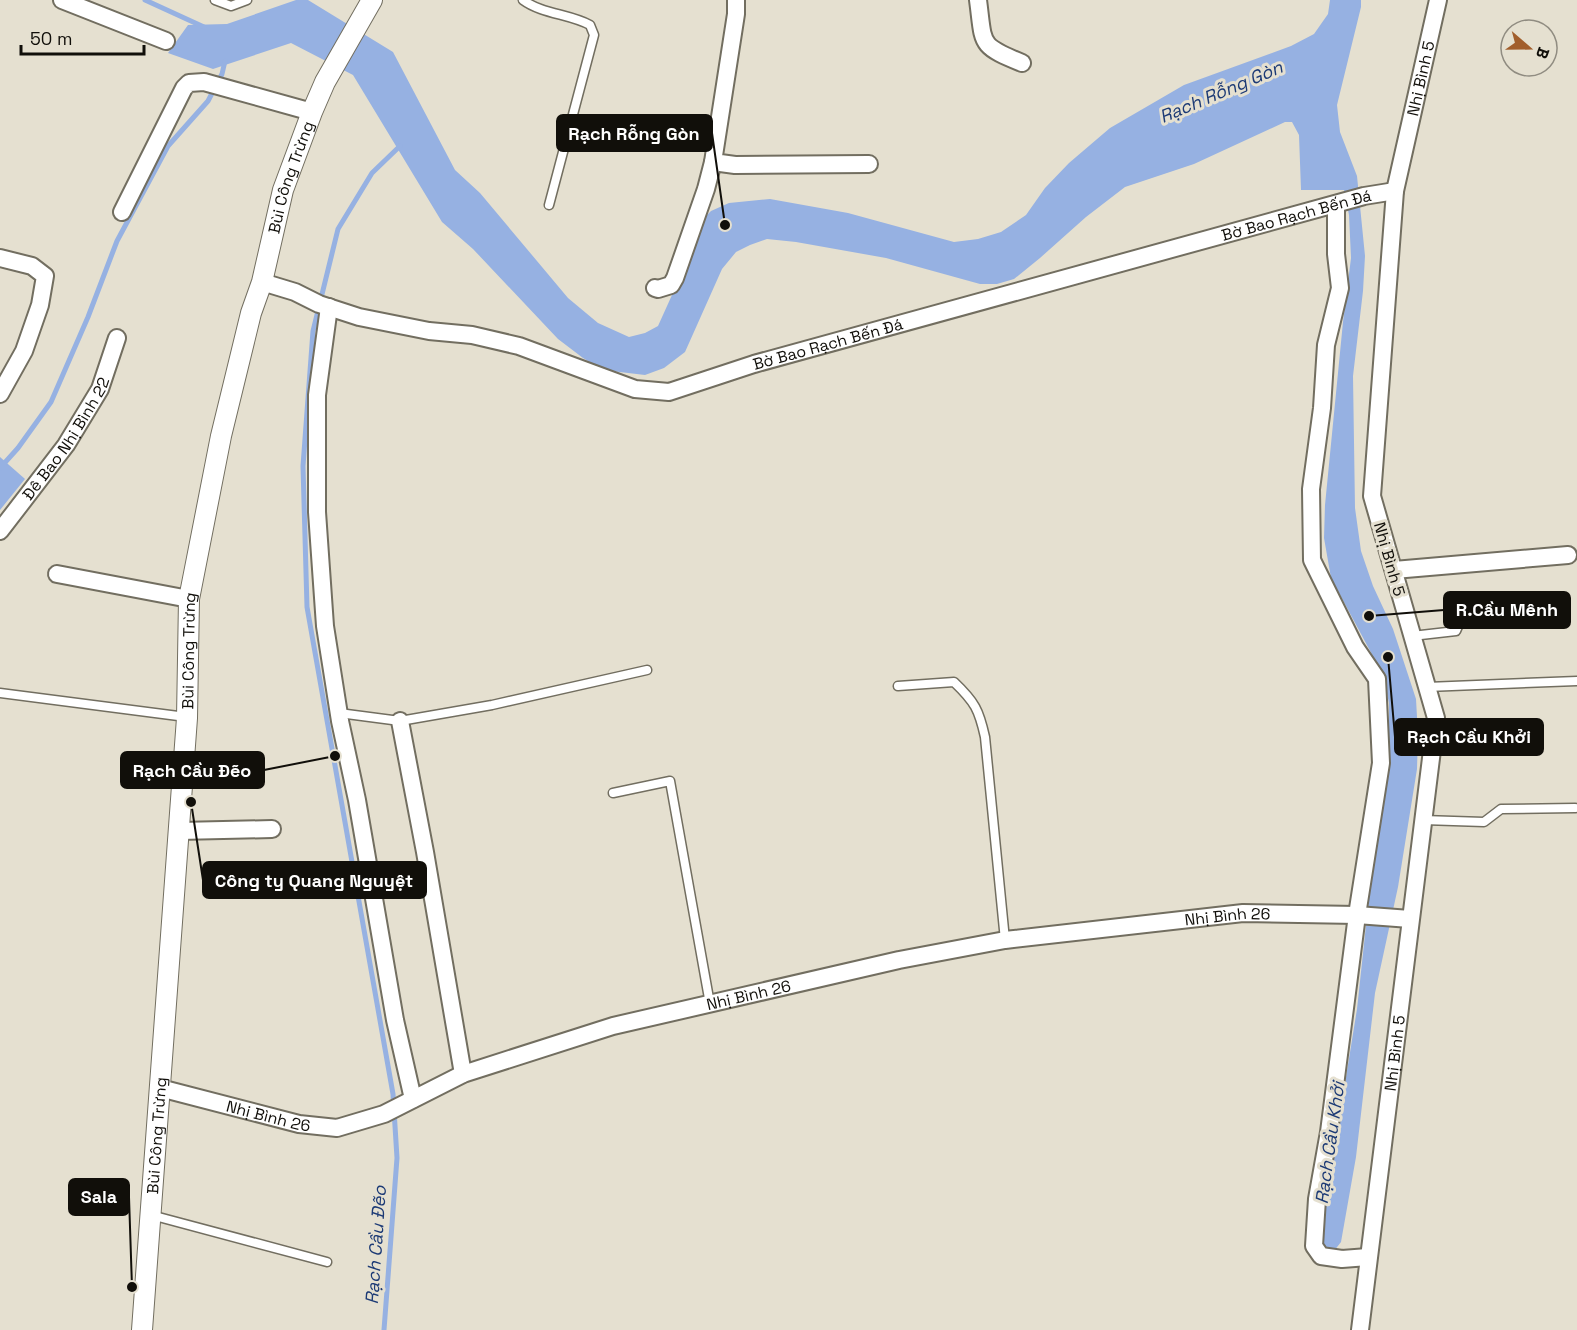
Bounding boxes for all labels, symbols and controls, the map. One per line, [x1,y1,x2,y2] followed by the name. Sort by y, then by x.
[21,18,144,56] scale bar
[1499,18,1559,78] north arrow
[30,27,72,50] text: 50 m
[1402,39,1439,118] street label: Nhị Bình 5
[1531,44,1554,62] text: B
[1156,55,1287,128] water label: Rạch Rỗng Gòn
[557,115,712,151] callout: Rạch Rỗng Gòn
[263,118,319,236] street label: Bùi Công Trừng
[568,122,700,145] text: Rạch Rỗng Gòn
[1219,185,1373,246] street label: Bờ Bao Rạch Bến Đá
[750,314,905,375] street label: Bờ Bao Rạch Bến Đá
[18,374,114,504] street label: Đê Bao Nhị Bình 22
[1369,520,1410,599] street label: Nhị Bình 5
[177,590,201,710] street label: Bùi Công Trừng
[1444,592,1570,628] callout: R.Cầu Mênh
[1456,598,1558,621] text: R.Cầu Mênh
[1395,719,1543,755] callout: Rạch Cầu Khởi
[1407,725,1531,748] text: Rạch Cầu Khởi
[121,752,264,788] callout: Rạch Cầu Đẽo
[133,759,251,782] text: Rạch Cầu Đẽo
[203,862,426,898] callout: Công ty Quang Nguyệt
[215,869,413,892] text: Công ty Quang Nguyệt
[1183,903,1270,931] street label: Nhị Bình 26
[704,975,793,1015] street label: Nhị Bình 26
[1380,1014,1410,1092] street label: Nhị Bình 5
[142,1076,172,1195] street label: Bùi Công Trừng
[1310,1078,1350,1205] water label: Rạch Cầu Khởi
[224,1096,311,1136] street label: Nhị Bình 26
[69,1179,129,1215] callout: Sala
[360,1184,391,1305] water label: Rạch Cầu Đẽo
[81,1185,118,1208] text: Sala

